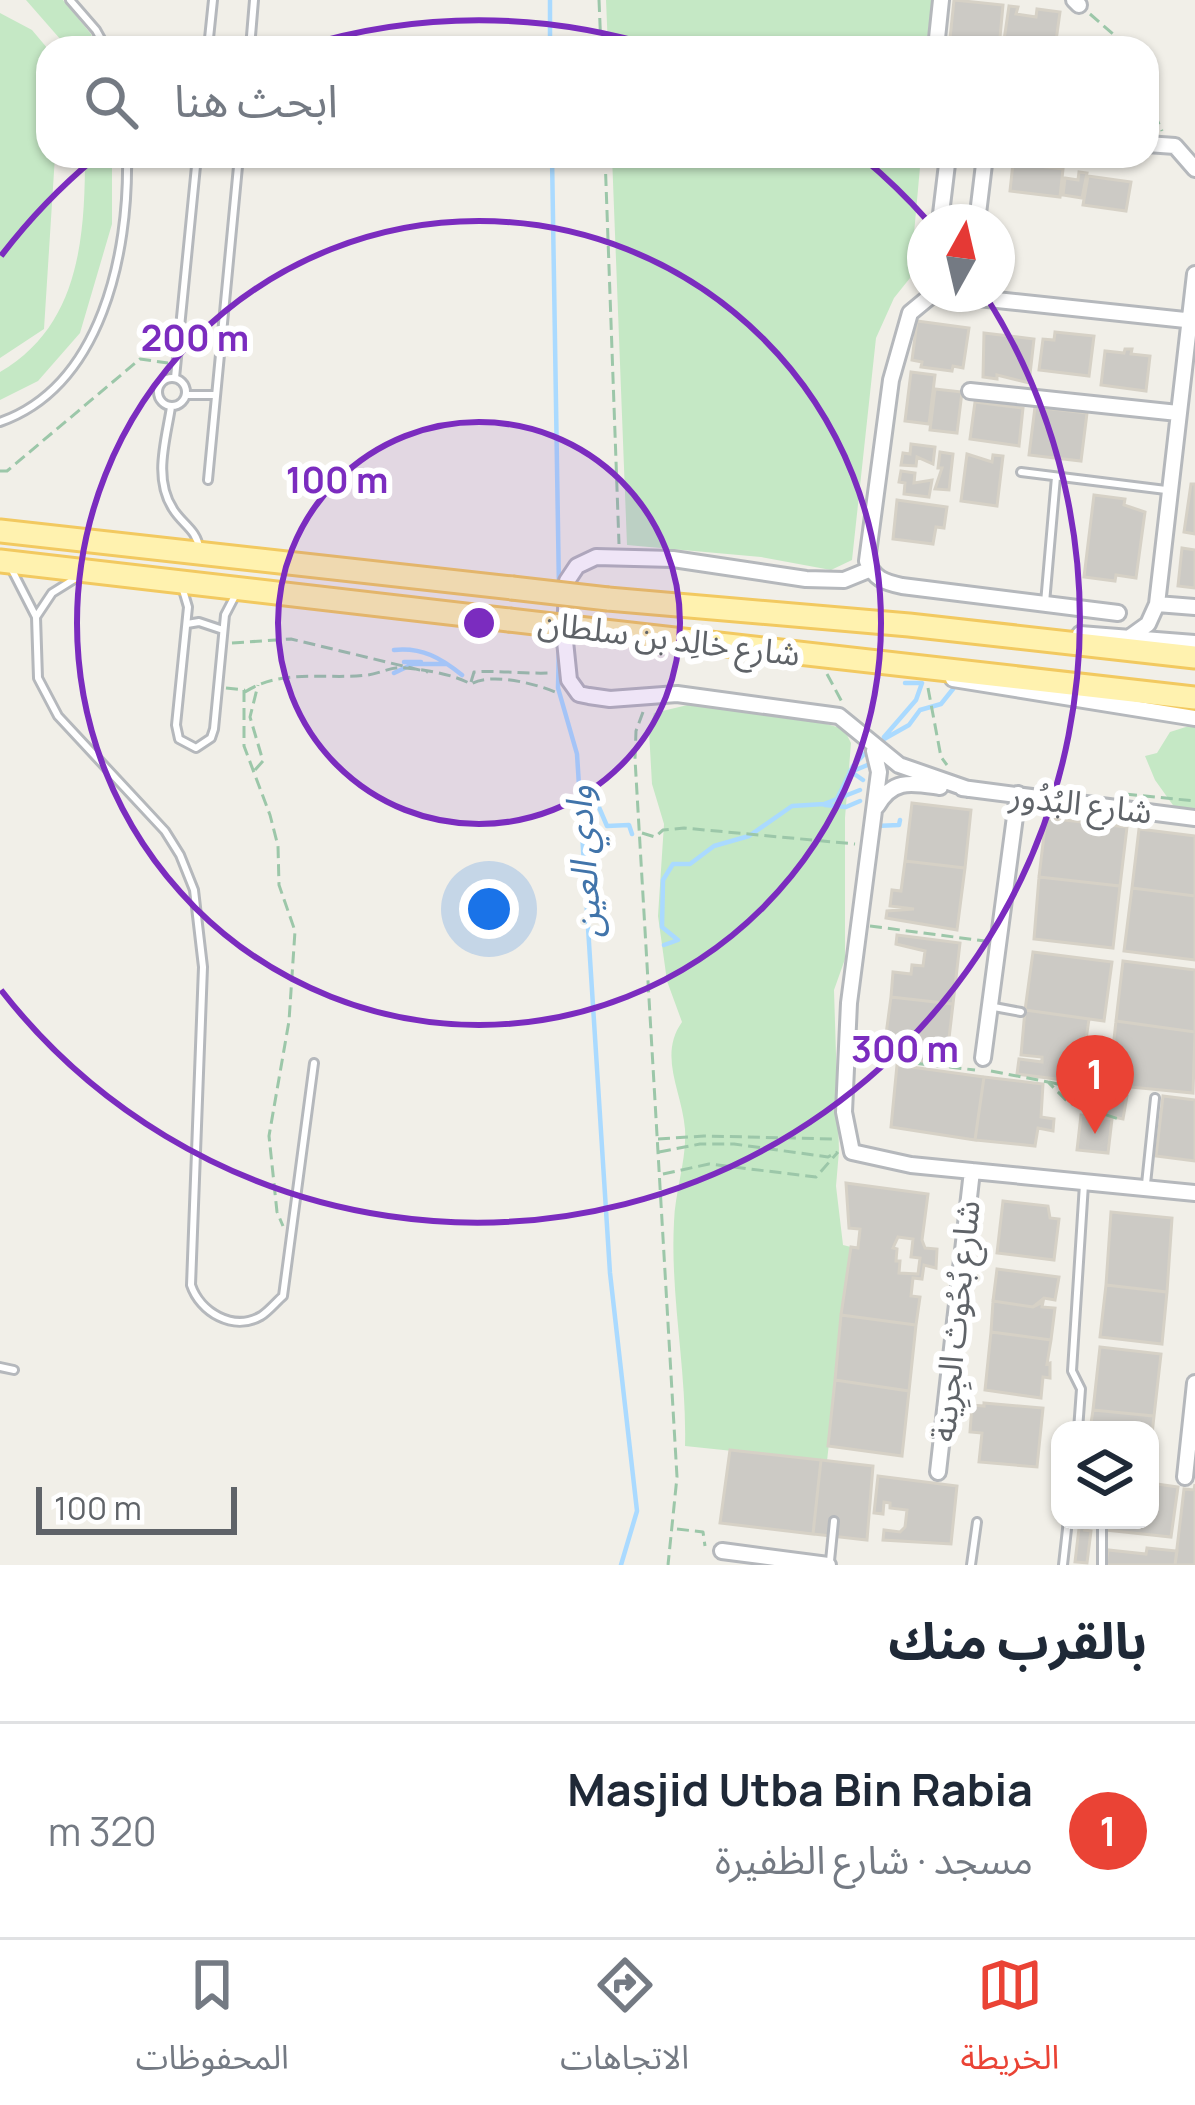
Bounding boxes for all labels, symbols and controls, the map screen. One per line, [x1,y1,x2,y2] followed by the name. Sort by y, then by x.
[36,36,1159,168] search box
[78,69,144,135] icon: search
[174,69,338,131] text: ابحث هنا
[907,204,1015,312] north arrow
[141,313,249,362] text: 200 m
[286,455,388,504] text: 100 m
[535,599,803,679] street label: شارع خالِد بن سلطان
[458,602,500,644] centre of rings
[1006,771,1155,837] street label: شارع البُدُور
[553,784,617,940] water label: وادي العين
[459,879,519,939] your location
[851,1024,959,1073] text: 300 m
[1056,1035,1134,1134] pin: 1
[919,1198,993,1444] street label: شارع بُحُوث الجِرِينة
[1051,1421,1159,1529] map controls
[1051,1421,1159,1529] button: layers
[36,1481,237,1534] scale bar
[54,1485,142,1530] text: 100 m
[888,1605,1147,1674] text: بالقرب منك
[567,1758,1033,1820] text: Masjid Utba Bin Rabia
[48,1804,156,1858] text: 320 m
[1099,1804,1117,1858] text: 1
[715,1832,1033,1886] text: مسجد · شارع الظفيرة
[136,1952,289,2093] tab: المحفوظات
[560,1952,689,2093] tab: الاتجاهات
[960,1952,1059,2093] tab: الخريطة

